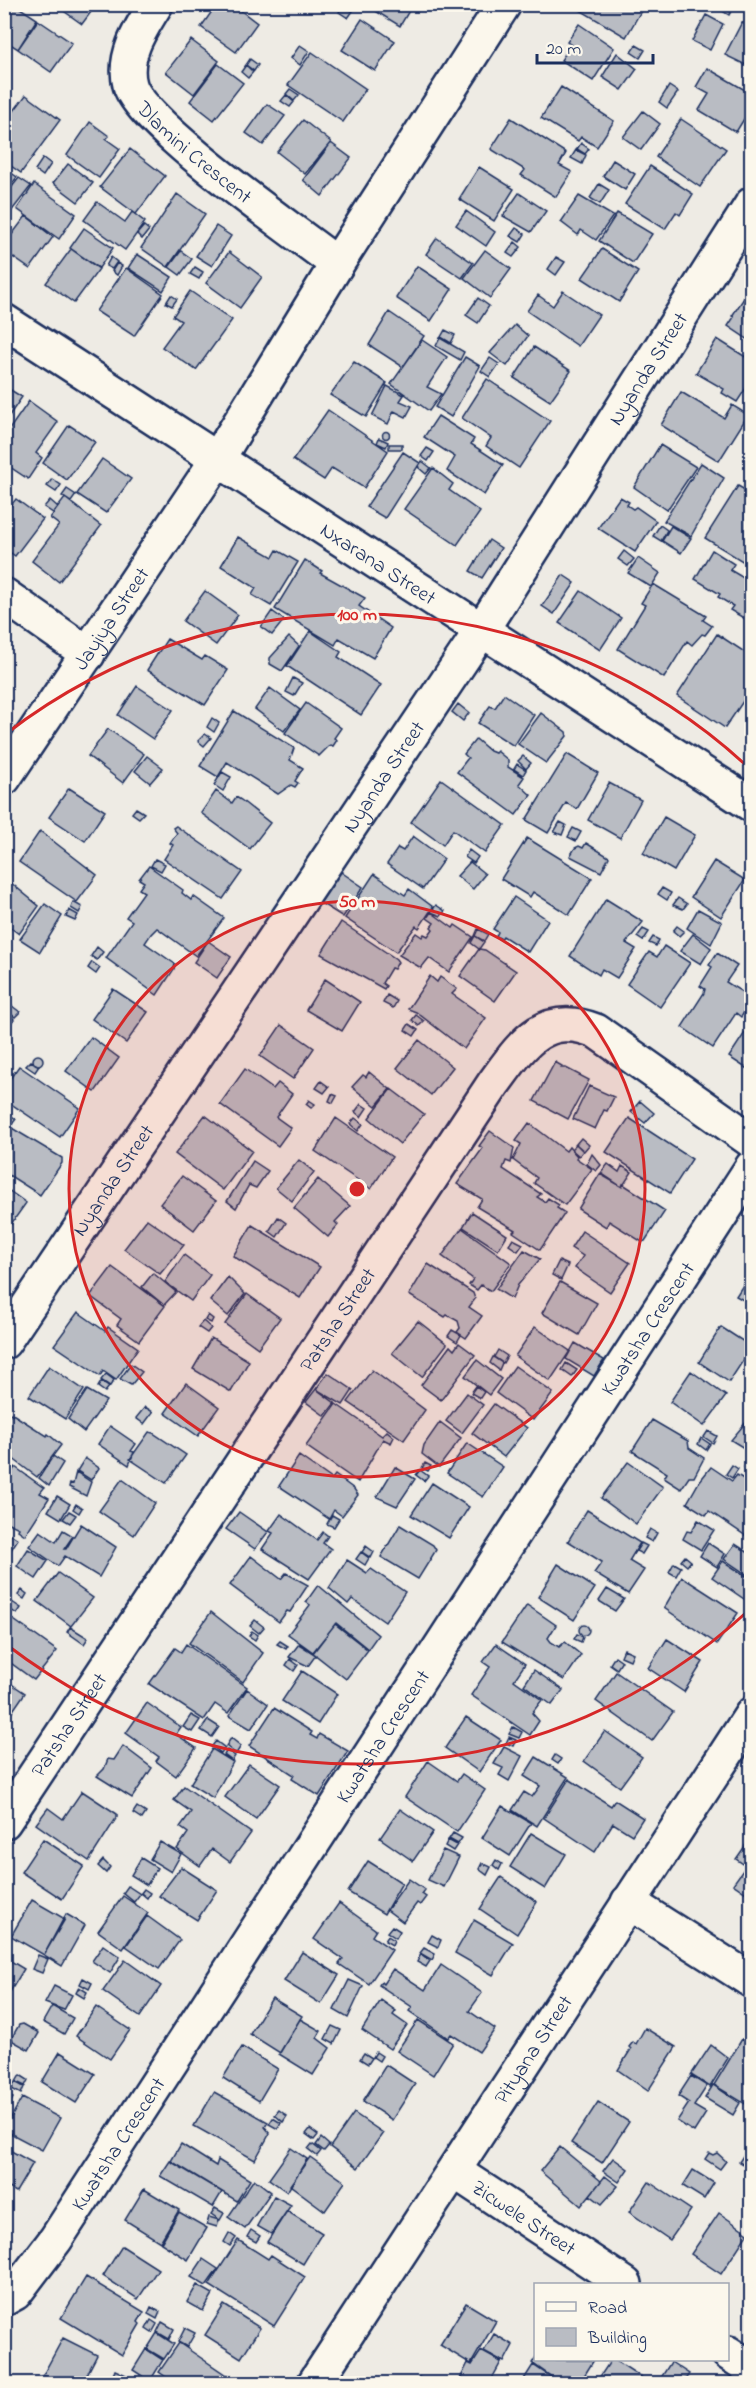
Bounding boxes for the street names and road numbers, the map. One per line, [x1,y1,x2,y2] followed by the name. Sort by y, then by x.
[128,95,258,212] street label: Dlamini Crescent
[602,307,696,432] street label: Nyanda Street
[313,516,441,614] street label: Nxarana Street
[67,562,158,677] street label: Jayiya Street
[337,716,433,839] street label: Nyanda Street
[66,1119,163,1243] street label: Nyanda Street
[594,1257,703,1402] street label: Kwatsha Crescent
[293,1262,384,1379] street label: Patsha Street
[330,1664,439,1810] street label: Kwatsha Crescent
[25,1667,116,1784] street label: Patsha Street
[488,1990,581,2111] street label: Pityana Street
[65,2072,174,2218] street label: Kwatsha Crescent
[465,2174,581,2264] street label: Zicwele Street

